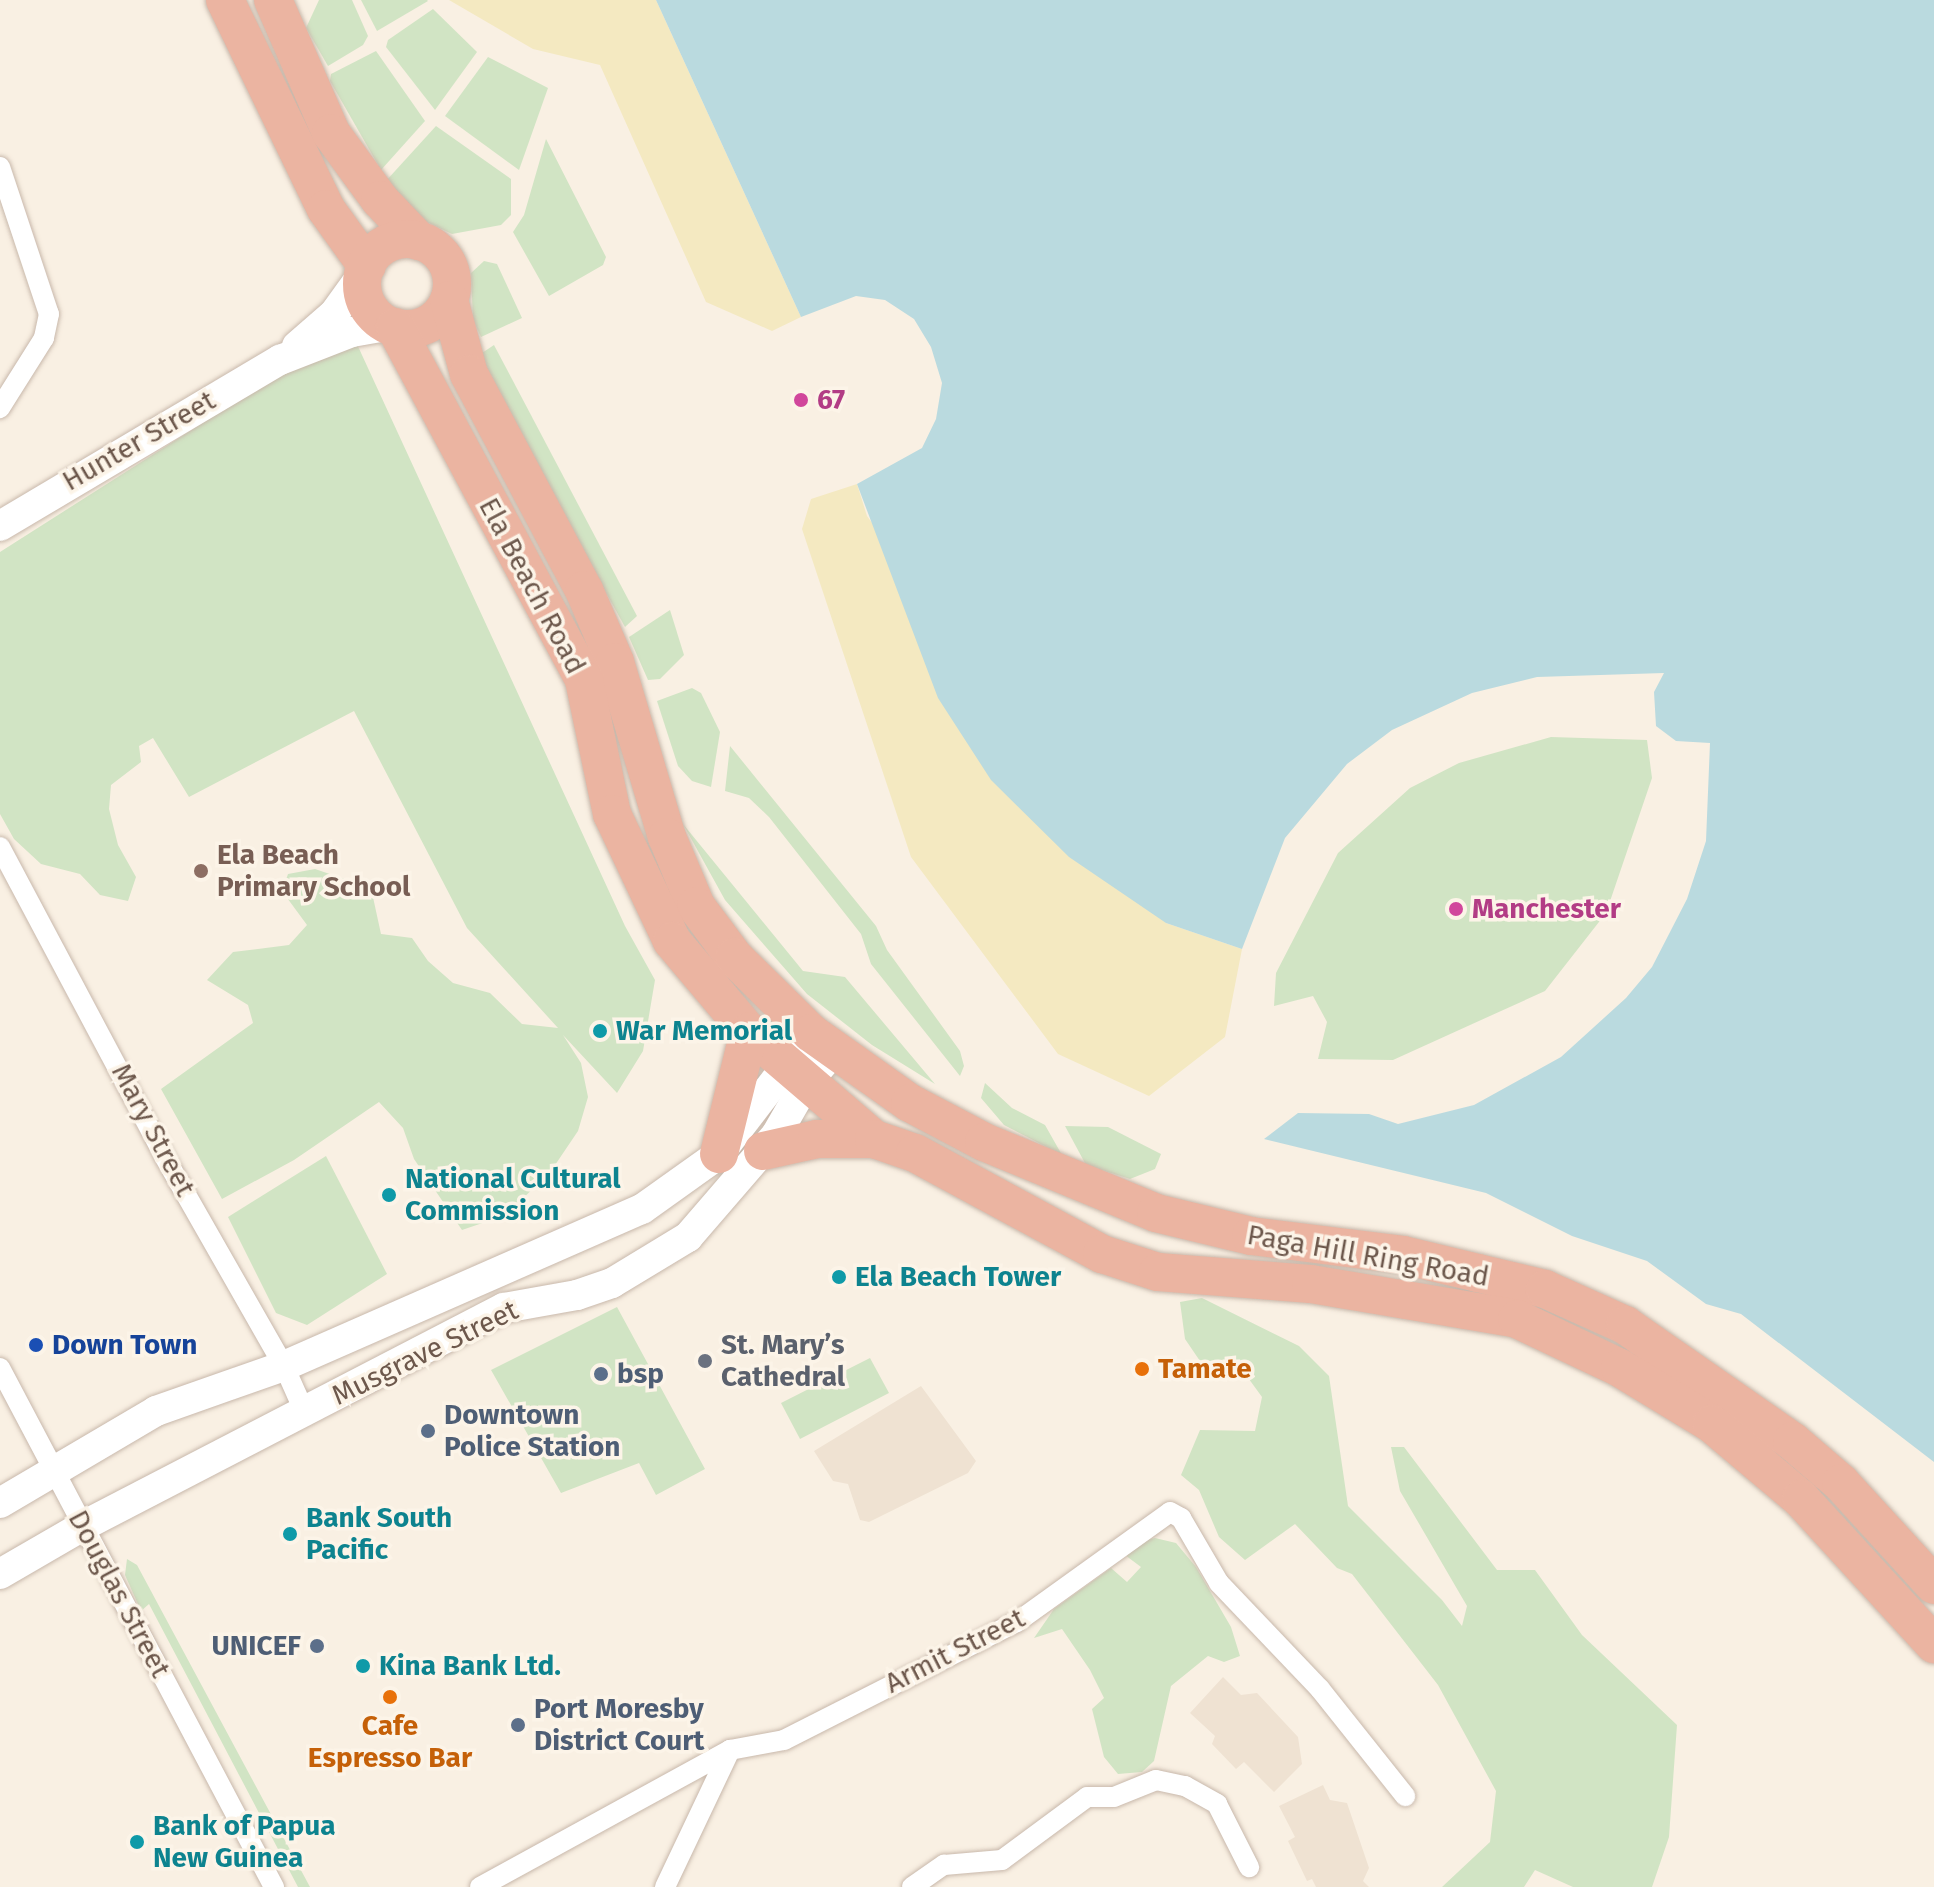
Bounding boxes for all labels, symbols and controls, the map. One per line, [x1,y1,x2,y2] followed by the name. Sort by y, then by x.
[817,383,845,417] place label: 67
[57,384,221,498] street label: Hunter Street
[792,391,810,409] marker: 67
[472,492,592,680] street label: Ela Beach Road
[217,838,410,904] place label: Ela Beach Primary School
[192,862,210,880] marker: Ela Beach Primary School
[1472,892,1621,926] place label: Manchester
[1447,900,1465,918] marker: Manchester
[616,1014,792,1048] place label: War Memorial
[591,1022,609,1040] marker: War Memorial
[104,1058,202,1202] street label: Mary Street
[405,1162,621,1228] place label: National Cultural Commission
[380,1186,398,1204] marker: National Cultural Commission
[1244,1218,1492,1294] street label: Paga Hill Ring Road
[855,1260,1061,1294] place label: Ela Beach Tower
[830,1268,848,1286] marker: Ela Beach Tower
[327,1293,523,1413] street label: Musgrave Street
[52,1328,197,1362] place label: Down Town
[721,1328,845,1394] place label: St. Mary’s Cathedral
[27,1336,45,1354] marker: Down Town
[696,1352,714,1370] marker: St. Mary’s Cathedral
[1158,1352,1252,1386] place label: Tamate
[617,1357,664,1391] place label: bsp
[1133,1360,1151,1378] marker: Tamate
[592,1365,610,1383] marker: bsp
[444,1398,621,1464] place label: Downtown Police Station
[419,1422,437,1440] marker: Downtown Police Station
[306,1501,452,1567] place label: Bank South Pacific
[61,1505,177,1683] street label: Douglas Street
[281,1525,299,1543] marker: Bank South Pacific
[880,1601,1030,1701] street label: Armit Street
[212,1629,301,1663] place label: UNICEF
[308,1637,326,1655] marker: UNICEF
[379,1649,561,1683] place label: Kina Bank Ltd.
[354,1657,372,1675] marker: Kina Bank Ltd.
[381,1688,399,1706] marker: Cafe Espresso Bar
[534,1692,704,1758] place label: Port Moresby District Court
[308,1709,472,1775] place label: Cafe Espresso Bar
[509,1716,527,1734] marker: Port Moresby District Court
[153,1809,336,1875] place label: Bank of Papua New Guinea
[128,1833,146,1851] marker: Bank of Papua New Guinea

